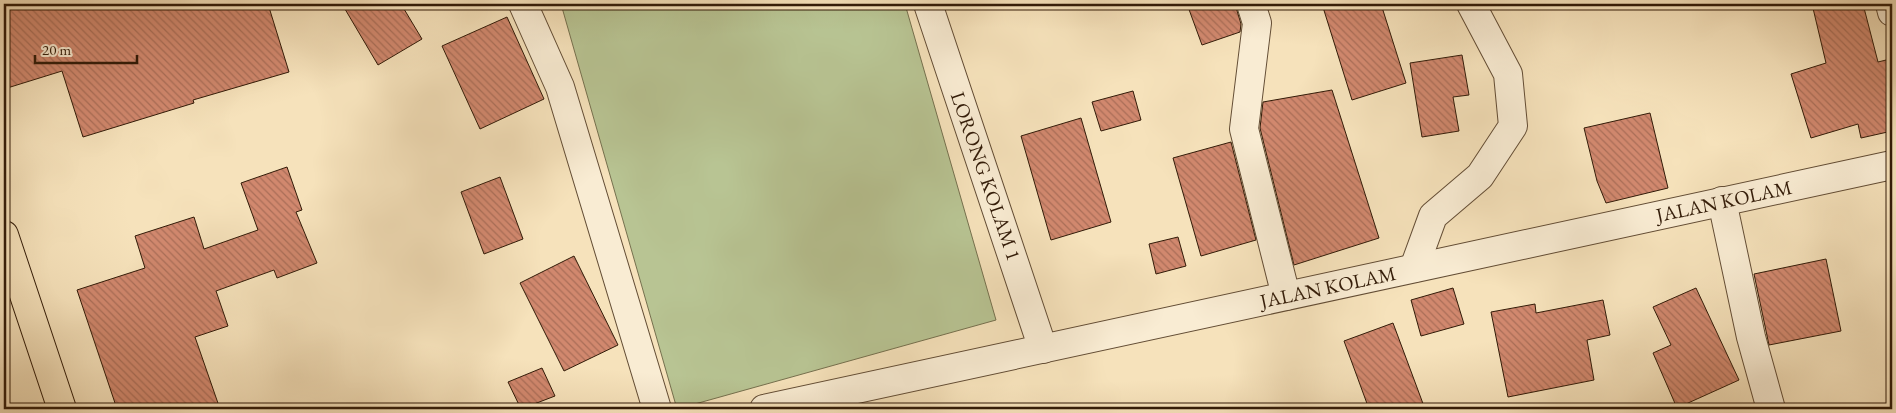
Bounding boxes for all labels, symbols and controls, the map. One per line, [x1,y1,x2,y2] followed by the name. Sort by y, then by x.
[35,32,138,64] scale bar
[42,40,71,59] text: 20 m
[945,88,1027,264] street label: LORONG KOLAM 1
[1652,174,1794,229] street label: JALAN KOLAM
[1256,260,1398,315] street label: JALAN KOLAM

